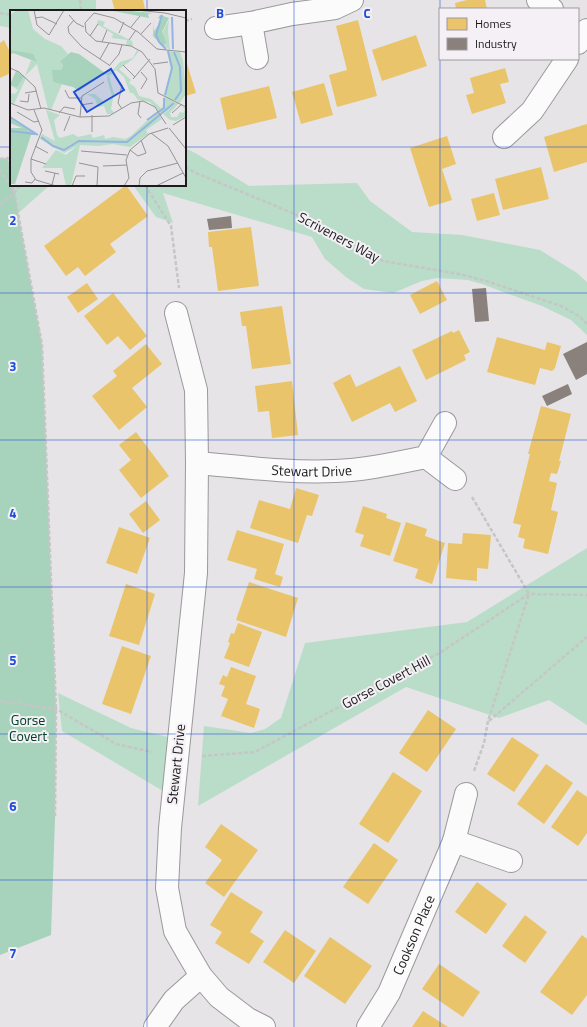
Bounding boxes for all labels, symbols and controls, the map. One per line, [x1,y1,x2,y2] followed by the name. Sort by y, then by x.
[216,3,224,23] text: B
[363,3,371,23] text: C
[439,8,579,60] legend
[10,10,186,186] inset map
[475,14,511,33] text: Homes
[475,34,517,53] text: Industry
[294,206,384,267] street label: Scriveners Way
[9,210,17,230] text: 2
[9,356,17,376] text: 3
[271,459,353,481] street label: Stewart Drive
[9,503,17,523] text: 4
[338,649,434,714] street label: Gorse Covert Hill
[9,650,17,670] text: 5
[9,709,47,746] park label: Gorse Covert
[161,723,190,805] street label: Stewart Drive
[9,796,17,816] text: 6
[387,892,440,978] street label: Cookson Place
[9,943,17,963] text: 7

